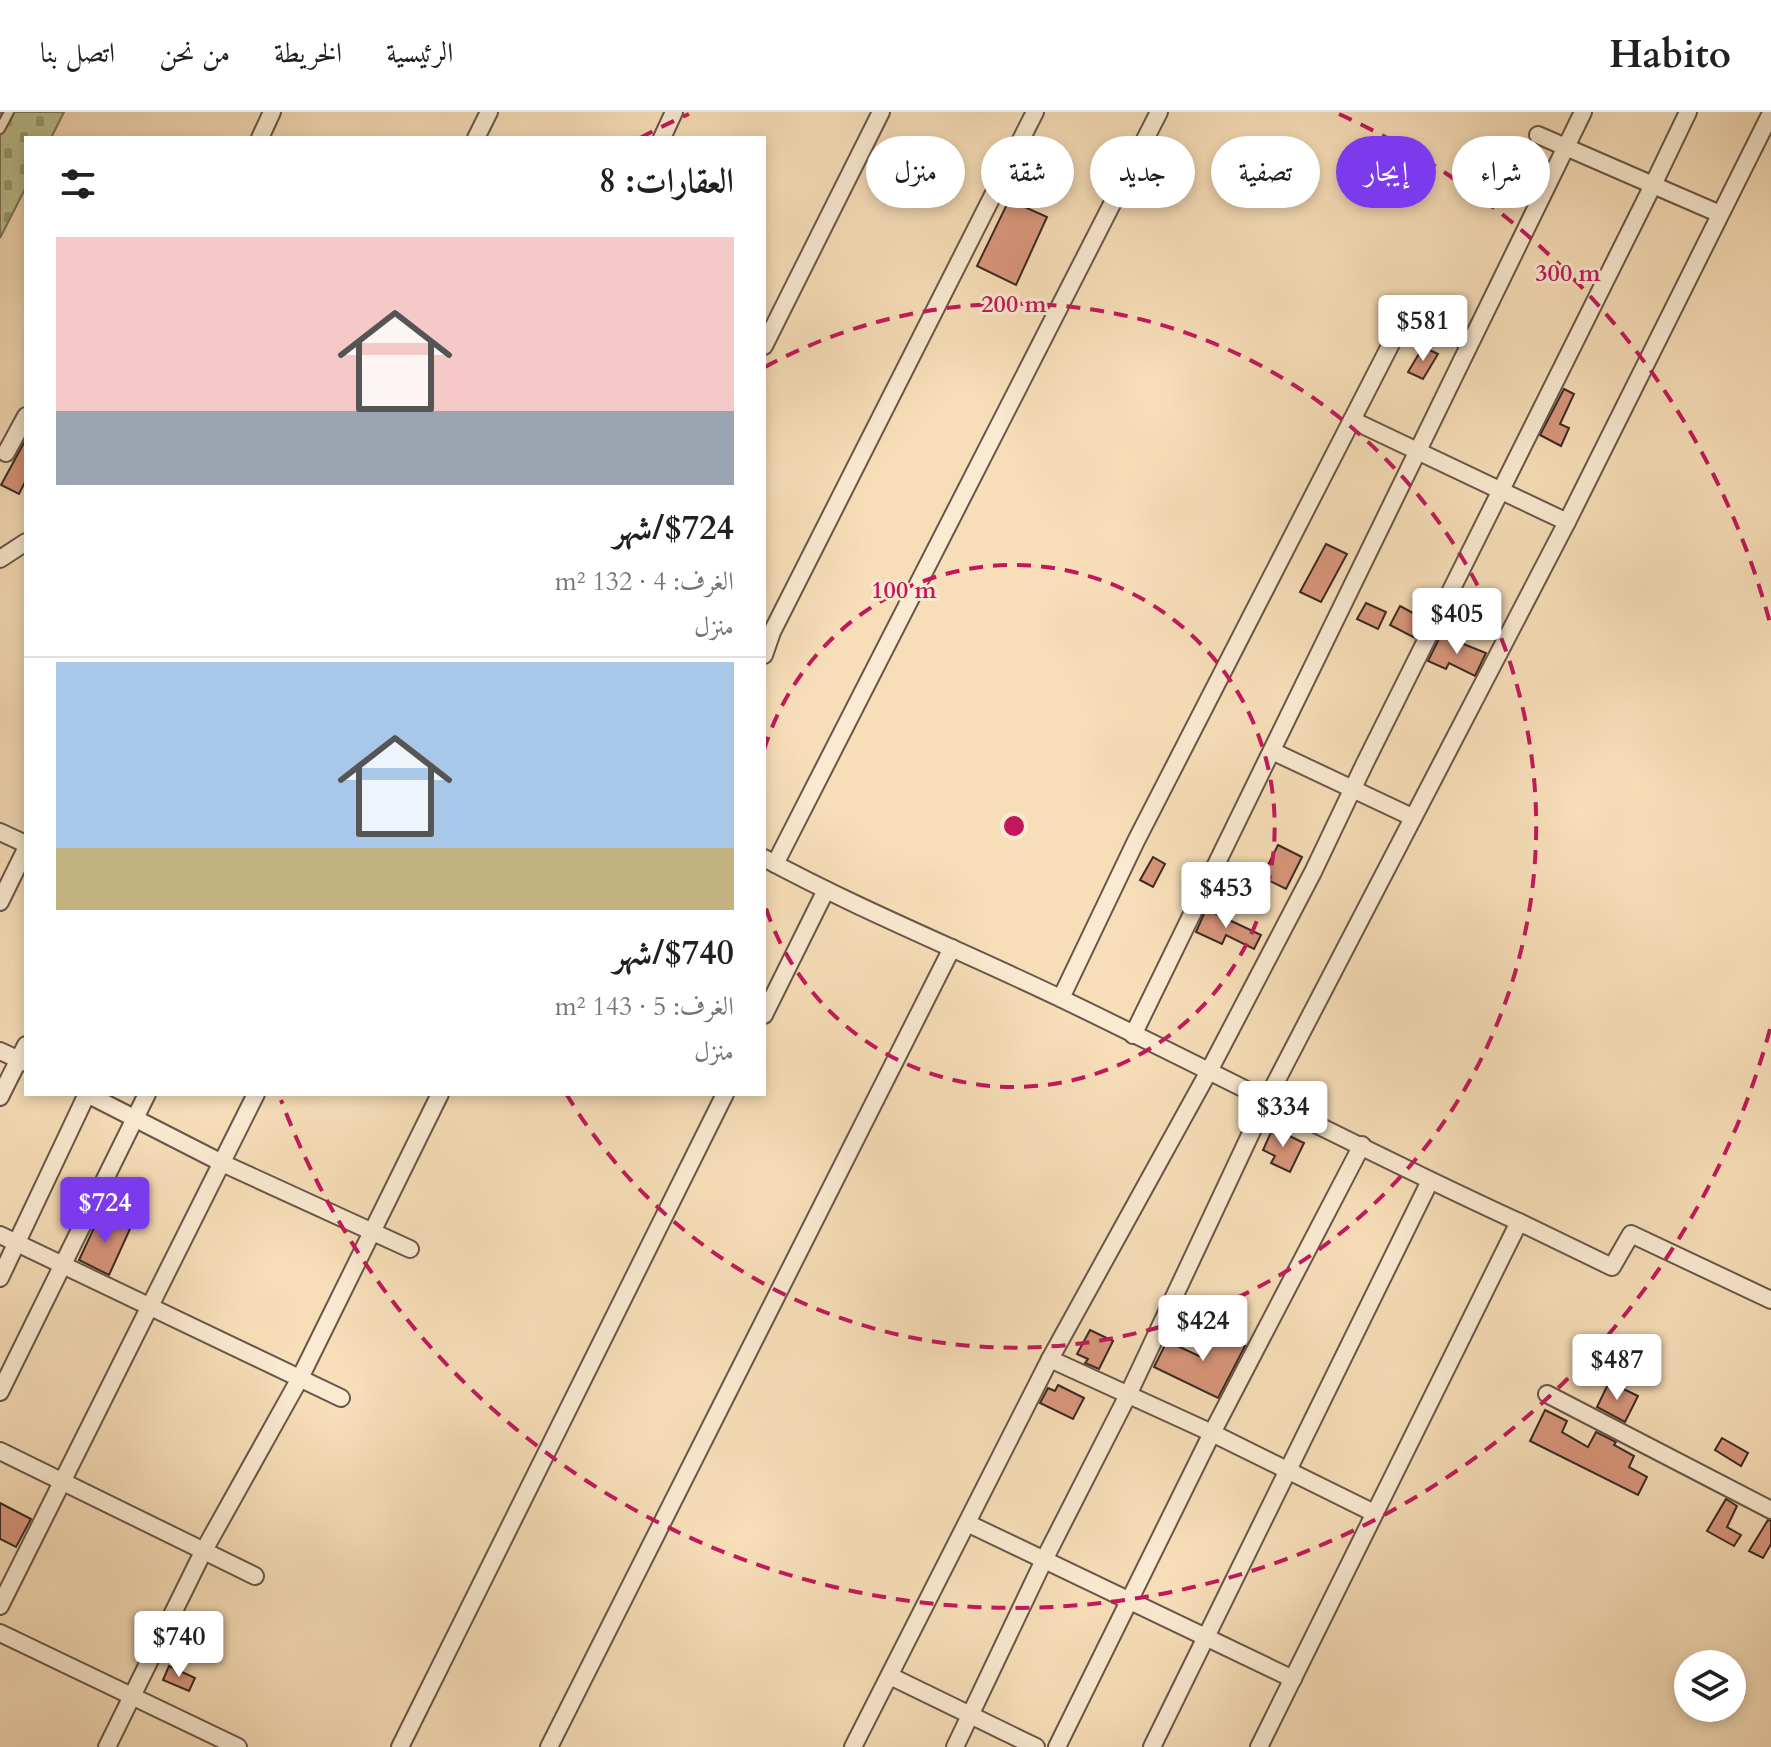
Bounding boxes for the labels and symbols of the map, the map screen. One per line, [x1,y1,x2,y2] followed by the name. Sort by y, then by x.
[1535,257,1602,290] text: 300 m
[981,288,1048,321] text: 200 m
[1376,295,1470,363] pin: $581
[871,574,938,607] text: 100 m
[1410,588,1504,656] pin: $405
[1000,812,1028,840] centre of rings
[1179,862,1273,930] pin: $453
[1236,1081,1330,1149] pin: $334
[58,1177,152,1245] pin: $724
[1156,1295,1250,1363] pin: $424
[1570,1334,1664,1402] pin: $487
[132,1611,226,1679] pin: $740

